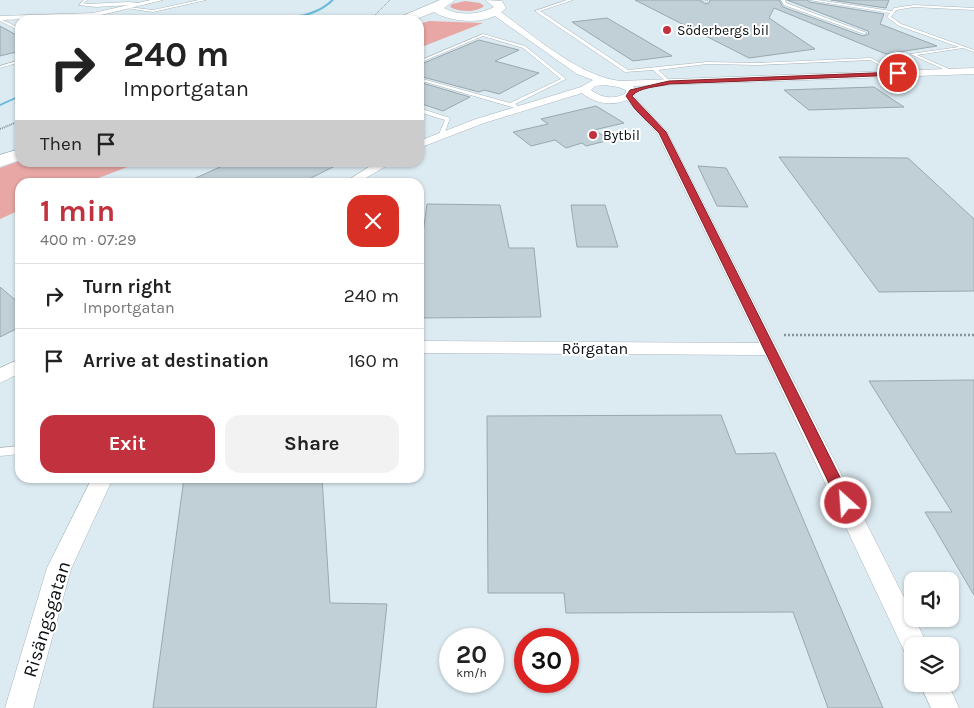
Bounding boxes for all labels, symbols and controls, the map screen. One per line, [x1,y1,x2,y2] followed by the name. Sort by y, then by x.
[677,22,769,39] place label: Söderbergs bil
[661,24,673,36] marker: Söderbergs bil
[123,34,229,75] text: 240 m
[40,35,105,100] icon: right
[877,52,919,94] pin
[884,59,912,87] icon: arrive
[123,76,249,102] text: Importgatan
[603,127,640,144] place label: Bytbil
[587,129,599,141] marker: Bytbil
[92,130,120,158] icon: arrive
[40,133,82,155] text: Then
[40,193,115,229] text: 1 min
[347,195,399,247] button: close
[40,230,136,249] text: 400 m · 07:29
[83,276,172,298] text: Turn right
[40,282,68,310] icon: right
[344,285,399,307] text: 240 m
[83,298,175,317] text: Importgatan
[562,339,628,358] street label: Rörgatan
[40,347,68,375] icon: arrive
[83,350,269,372] text: Arrive at destination
[348,350,399,372] text: 160 m
[40,415,215,473] button: Exit
[225,415,399,473] button: Share
[819,476,871,528] position arrow
[19,559,75,680] street label: Risängsgatan
[904,572,959,692] map controls
[904,572,959,627] button: sound
[514,628,579,693] speed limit sign: 30
[904,637,959,692] button: layers
[456,640,487,669] text: 20
[456,666,487,680] text: km/h

